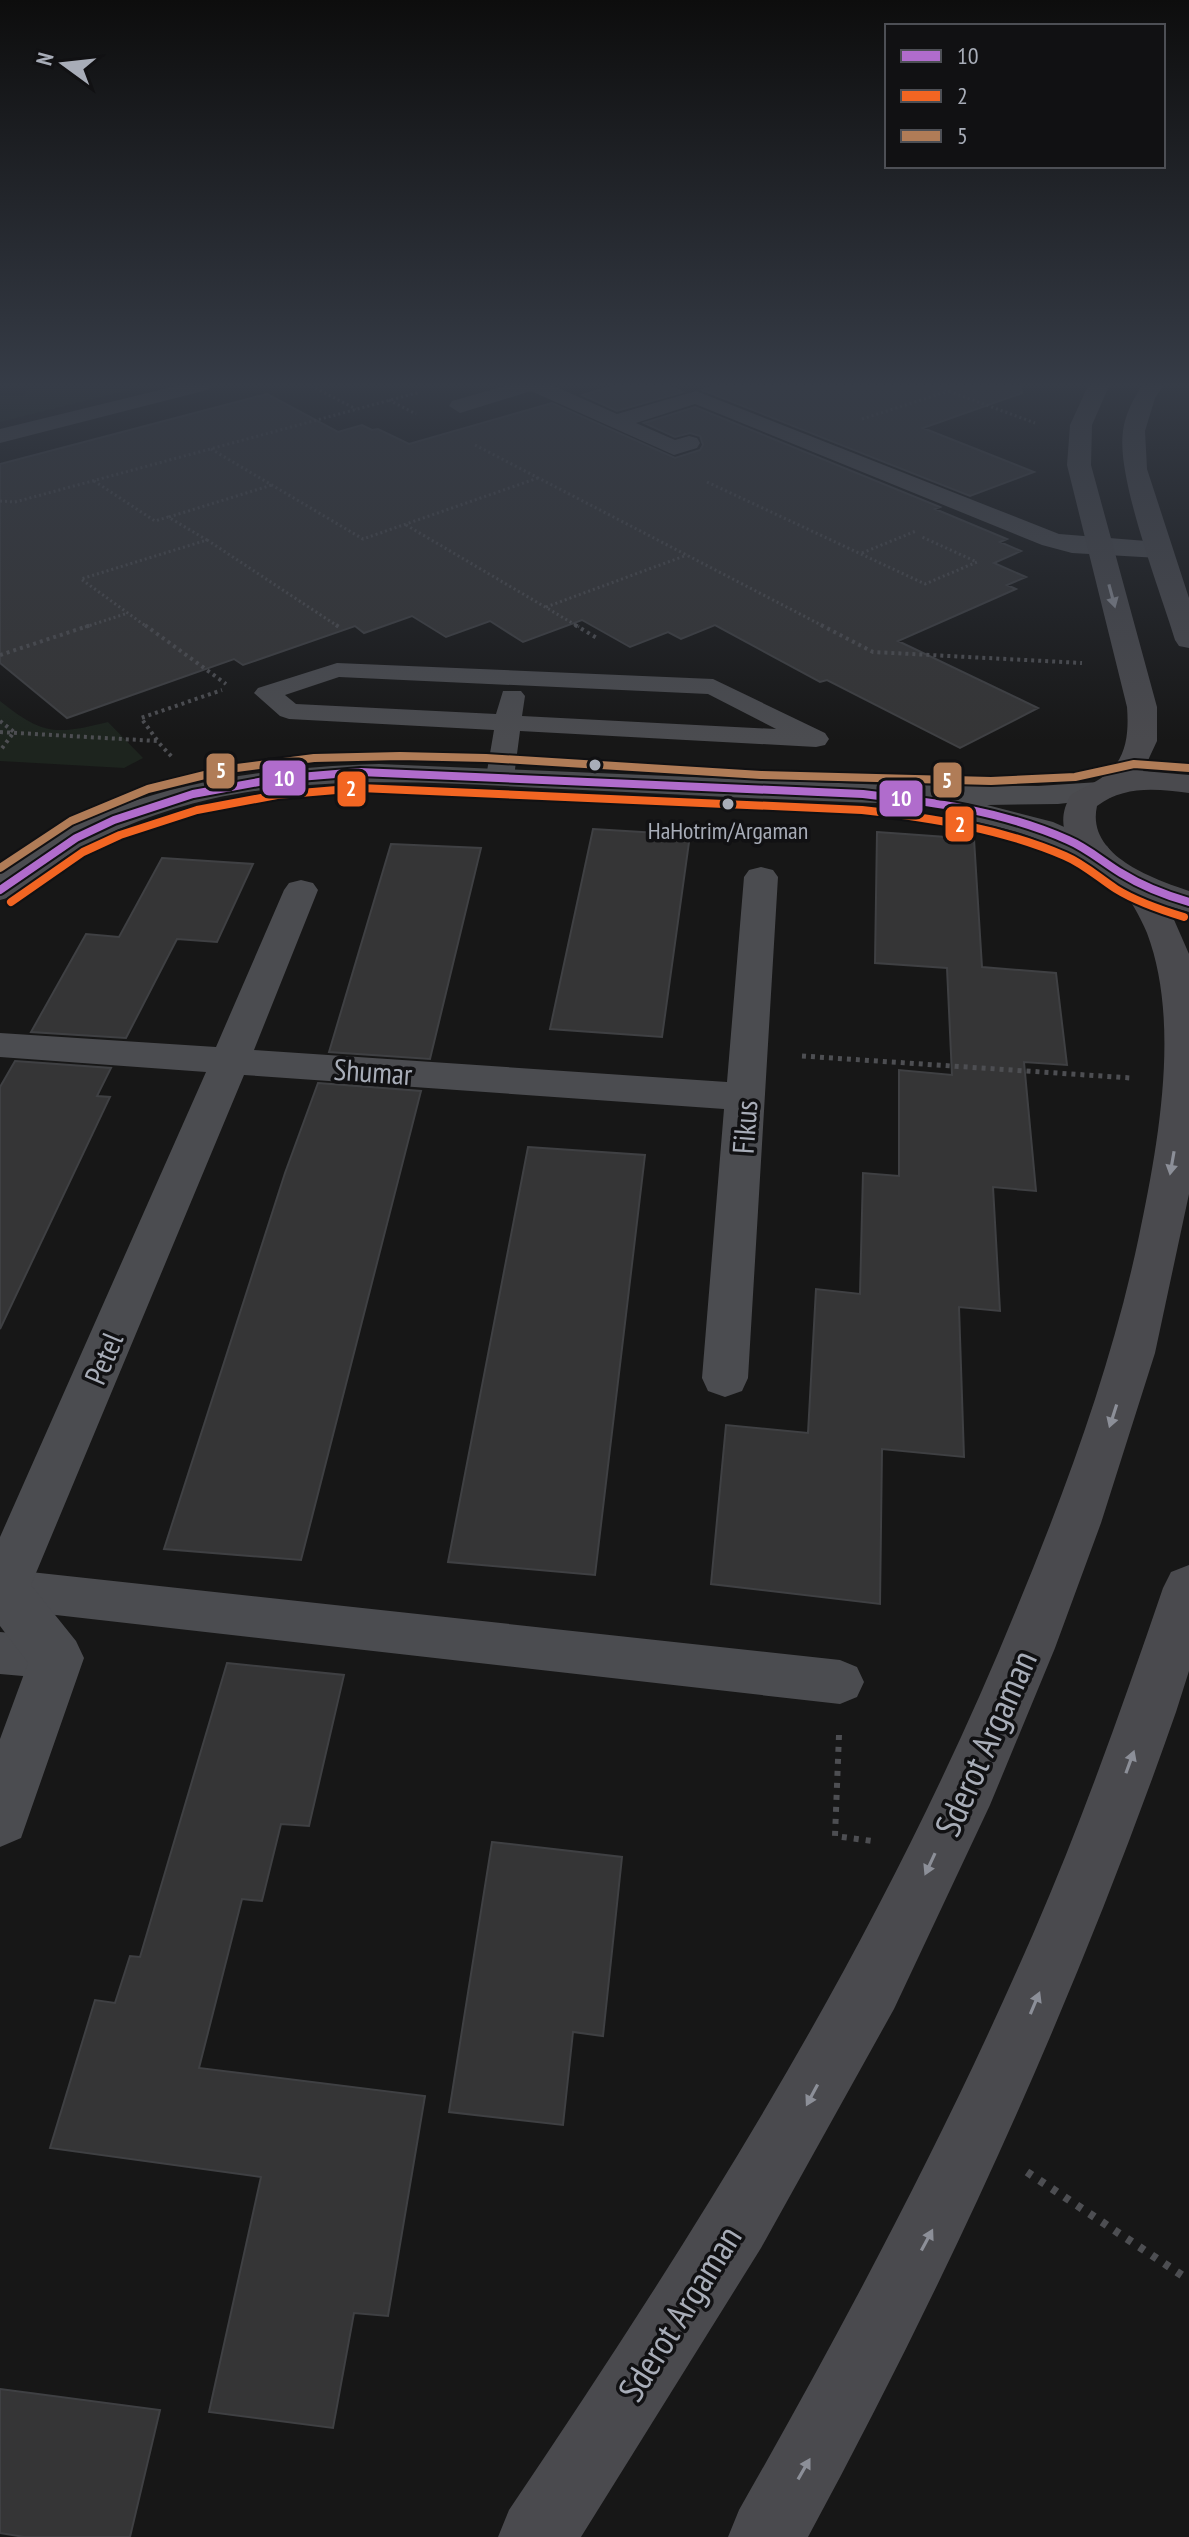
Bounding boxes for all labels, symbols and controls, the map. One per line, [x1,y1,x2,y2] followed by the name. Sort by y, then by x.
[24,24,104,104] north arrow
[885,24,1165,168] legend
[957,40,979,71] text: 10
[30,49,60,68] text: N
[957,80,968,111] text: 2
[957,120,968,151] text: 5
[1106,583,1118,608] one-way arrow
[205,752,236,790] line badge: 5
[216,756,226,784] text: 5
[587,757,603,773] unlabelled marker
[261,759,307,797] line badge: 10
[932,761,963,799] line badge: 5
[273,764,295,792] text: 10
[942,766,952,794] text: 5
[336,770,367,808] line badge: 2
[346,774,356,802] text: 2
[878,779,924,818] line badge: 10
[890,784,912,812] text: 10
[720,796,736,812] marker: HaHotrim/Argaman
[944,805,975,843] line badge: 2
[955,810,965,838] text: 2
[648,815,808,846] place label: HaHotrim/Argaman
[332,1049,414,1093] street label: Shumar
[723,1099,765,1155] street label: Fikus
[1166,1151,1178,1176] one-way arrow
[75,1326,131,1390] street label: Petel
[1106,1404,1118,1428] one-way arrow
[923,1643,1047,1843] street label: Sderot Argaman
[1125,1750,1137,1774] one-way arrow
[923,1852,937,1876] one-way arrow
[1028,1991,1041,2015] one-way arrow
[805,2084,819,2107] one-way arrow
[607,2216,751,2410] street label: Sderot Argaman
[920,2228,933,2251] one-way arrow
[797,2458,811,2480] one-way arrow

